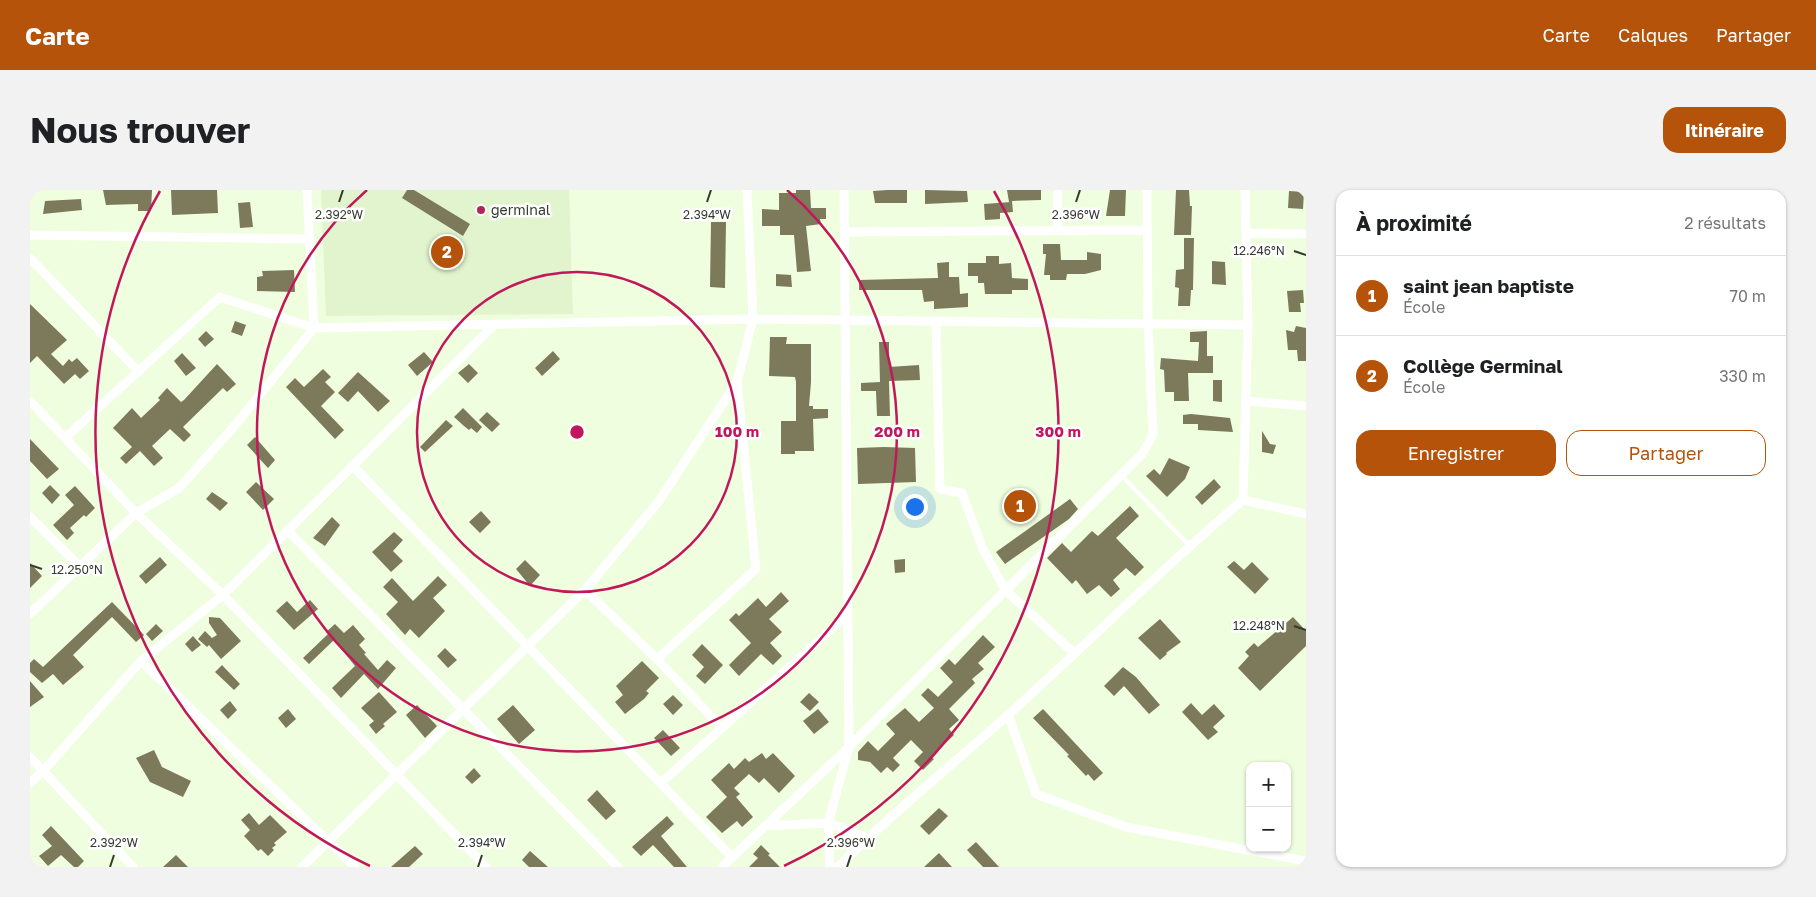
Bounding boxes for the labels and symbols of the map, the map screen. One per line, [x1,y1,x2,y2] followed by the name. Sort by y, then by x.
[491,201,550,218] place label: germinal
[475,204,487,216] marker: germinal
[315,207,363,222] text: 2.392°W
[683,207,731,222] text: 2.394°W
[1052,207,1101,222] text: 2.396°W
[431,233,463,271] pin: 2
[1233,243,1285,258] text: 12.246°N
[715,422,759,440] text: 100 m
[874,422,920,440] text: 200 m
[1035,422,1081,440] text: 300 m
[568,423,586,441] centre of rings
[1004,487,1036,525] pin: 1
[902,494,928,520] your location
[51,562,103,577] text: 12.250°N
[1233,618,1285,633] text: 12.248°N
[90,835,138,850] text: 2.392°W
[458,835,506,850] text: 2.394°W
[827,835,876,850] text: 2.396°W

